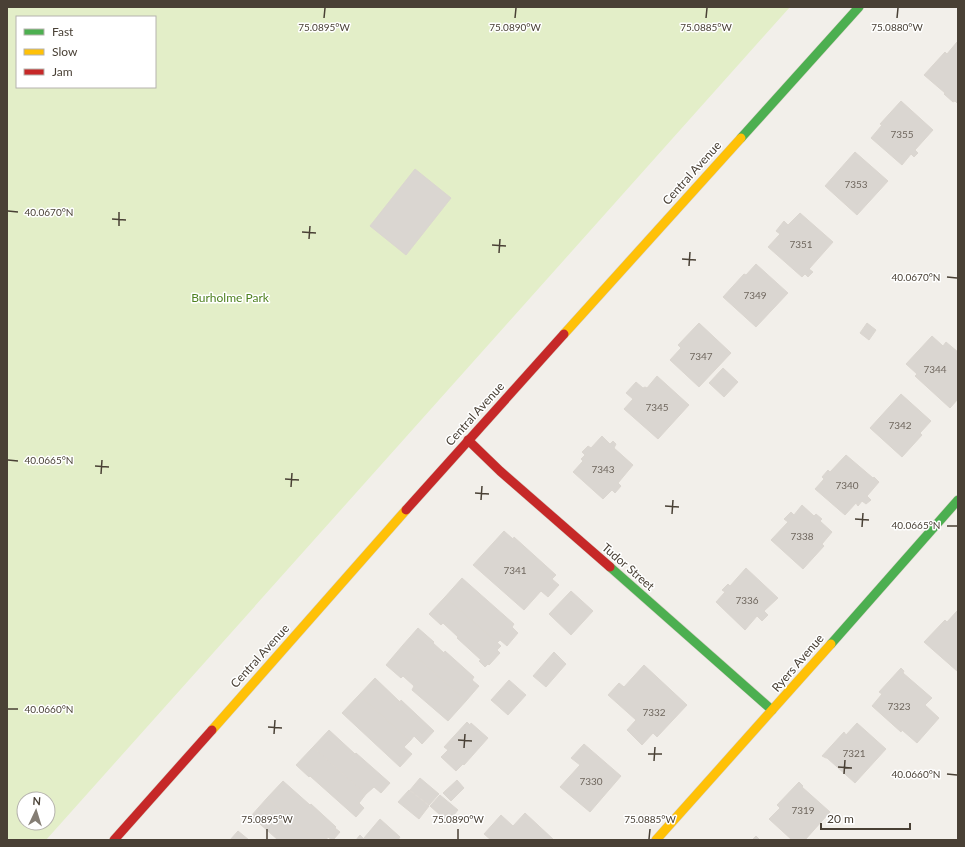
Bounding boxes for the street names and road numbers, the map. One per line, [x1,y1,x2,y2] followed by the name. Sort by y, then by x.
[659,138,724,208] street label: Central Avenue
[442,379,507,449] street label: Central Avenue
[599,540,658,594] street label: Tudor Street
[227,621,292,691] street label: Central Avenue
[768,631,827,695] street label: Ryers Avenue

